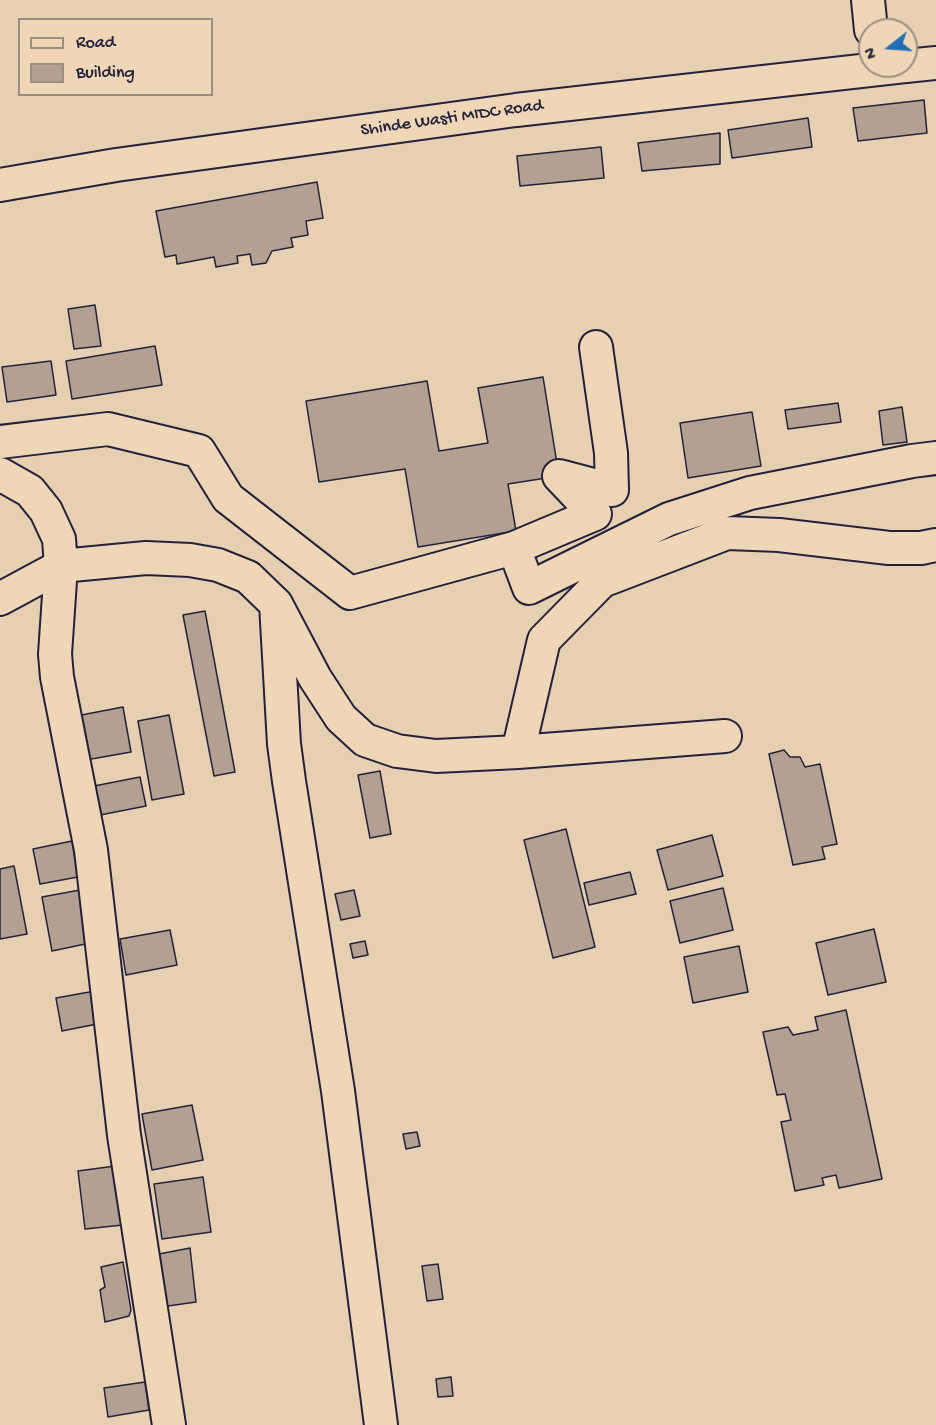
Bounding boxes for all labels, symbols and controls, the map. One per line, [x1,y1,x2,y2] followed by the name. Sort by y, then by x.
[18,18,213,96] legend
[858,18,918,78] north arrow
[76,33,115,54] text: Road
[862,45,883,61] text: N
[76,63,135,84] text: Building
[359,96,545,142] street label: Shinde Wasti MIDC Road

